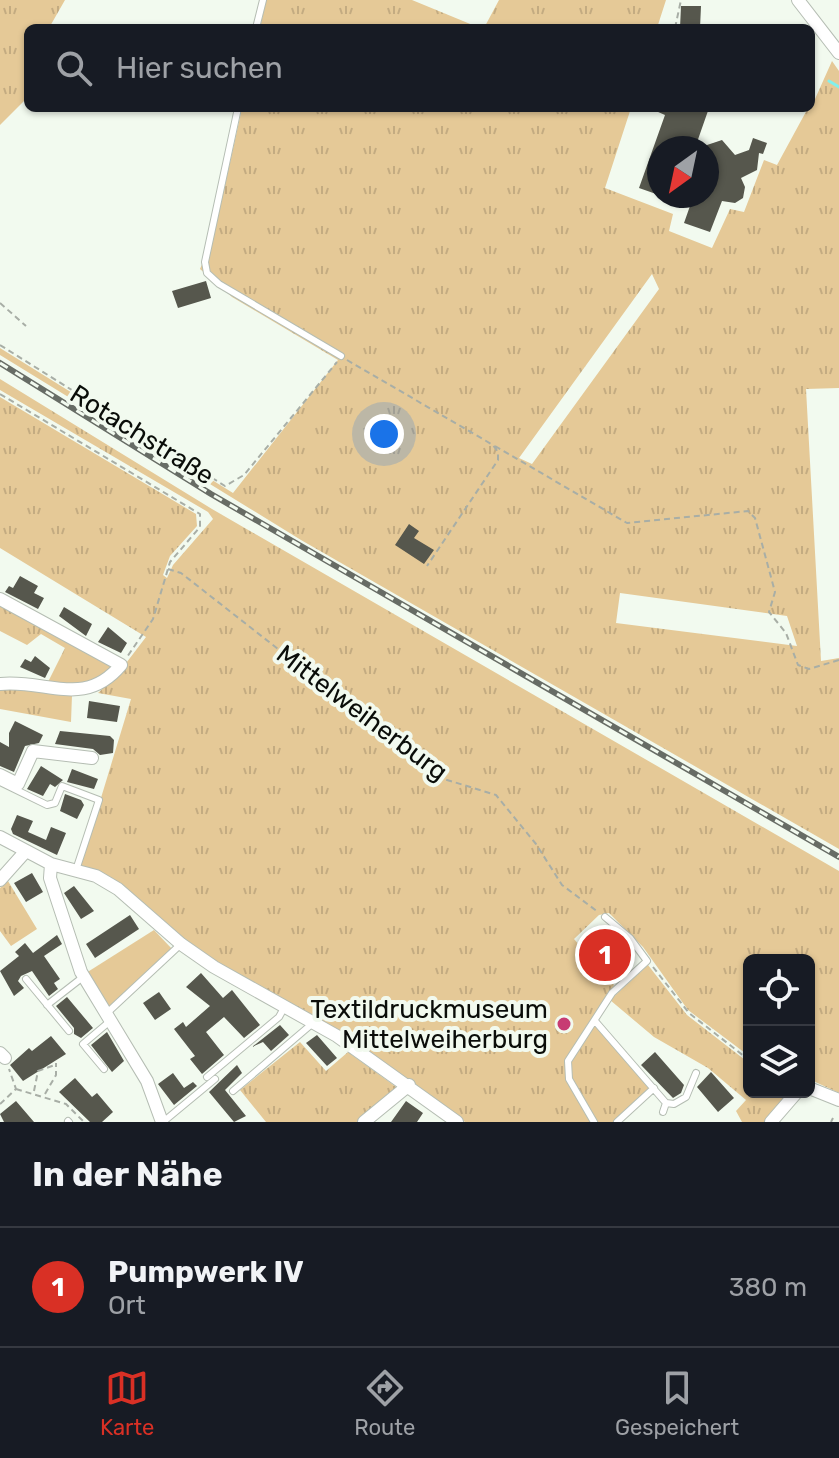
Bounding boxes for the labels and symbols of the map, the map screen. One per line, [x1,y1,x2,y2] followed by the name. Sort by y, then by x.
[647,136,719,208] north arrow
[64,378,220,492] street label: Rotachstraße
[364,414,404,454] your location
[270,639,454,787] street label: Mittelweiherburg
[579,925,631,985] pin: 1
[310,994,548,1055] place label: Textildruckmuseum Mittelweiherburg
[555,1015,573,1033] marker: Textildruckmuseum Mittelweiherburg

